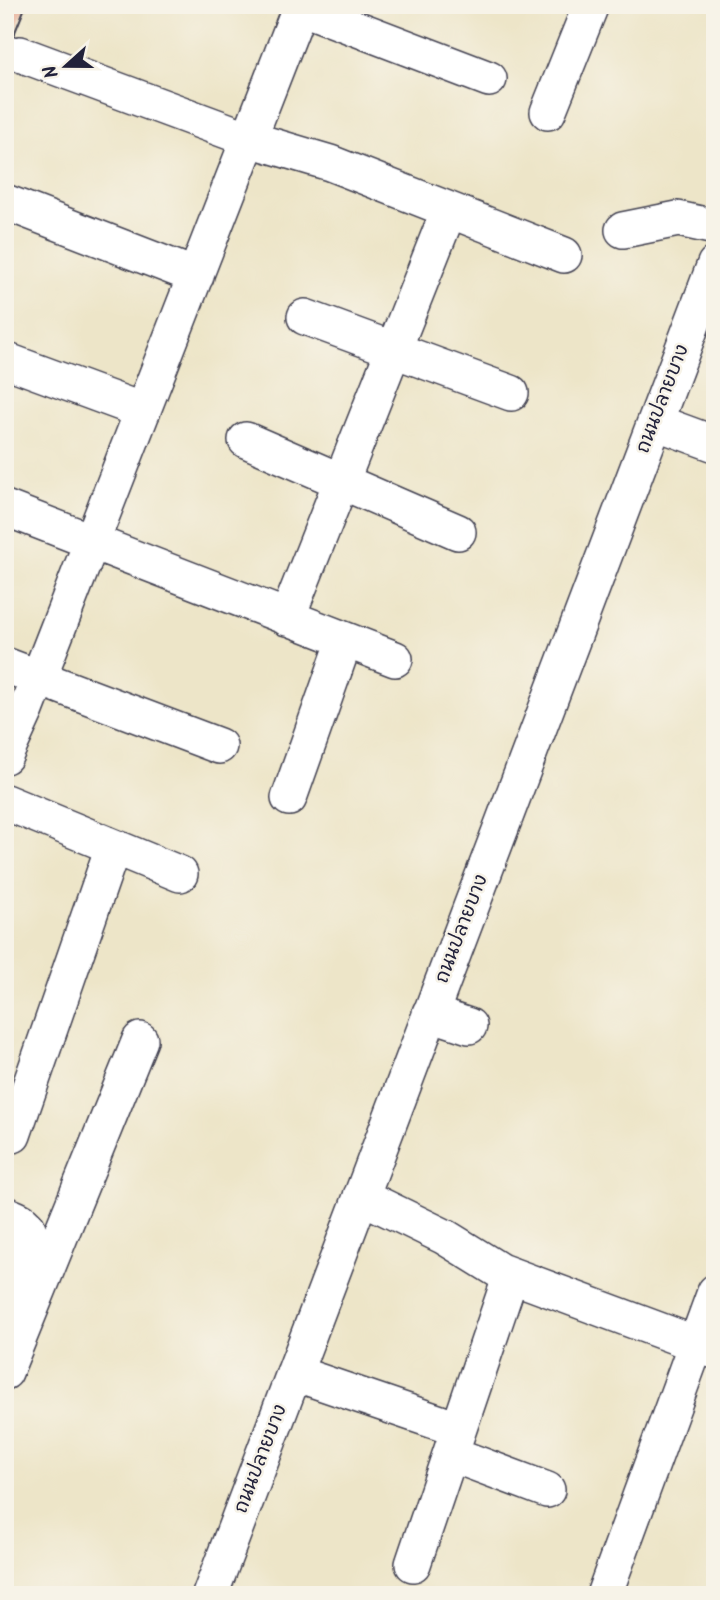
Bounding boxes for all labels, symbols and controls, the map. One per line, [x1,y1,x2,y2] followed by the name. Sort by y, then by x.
[32,32,102,102] north arrow
[36,60,68,82] text: N
[629,340,697,458] street label: ถนนปลายบาง
[428,870,496,988] street label: ถนนปลายบาง
[227,1400,295,1518] street label: ถนนปลายบาง

